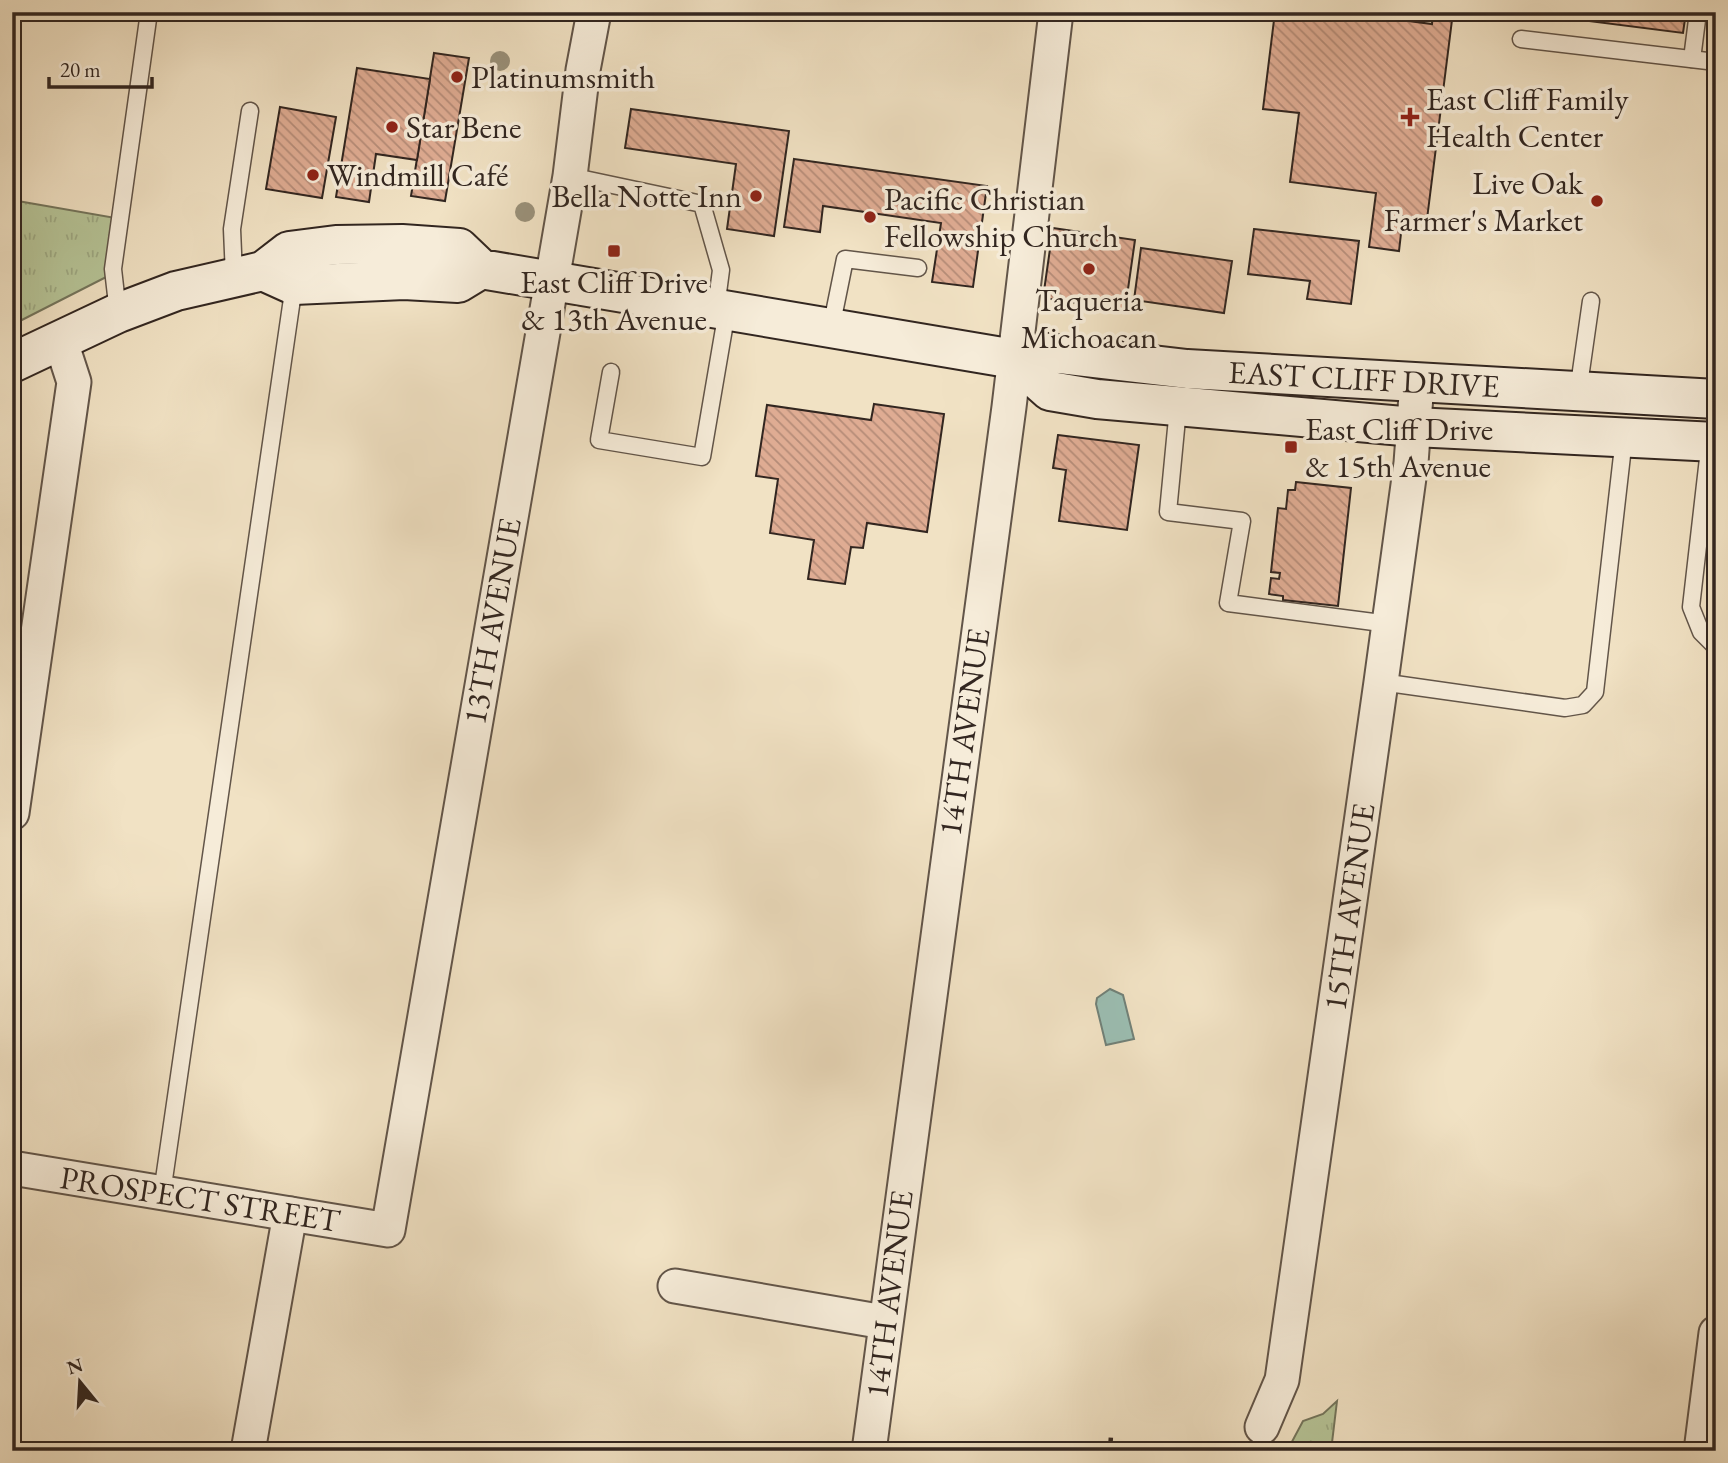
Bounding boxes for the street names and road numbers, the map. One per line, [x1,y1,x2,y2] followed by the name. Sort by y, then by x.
[1227,351,1501,407] street label: EAST CLIFF DRIVE
[453,515,531,727] street label: 13TH AVENUE
[929,626,999,838] street label: 14TH AVENUE
[1314,801,1384,1013] street label: 15TH AVENUE
[57,1156,343,1242] street label: PROSPECT STREET
[855,1188,923,1400] street label: 14TH AVENUE

